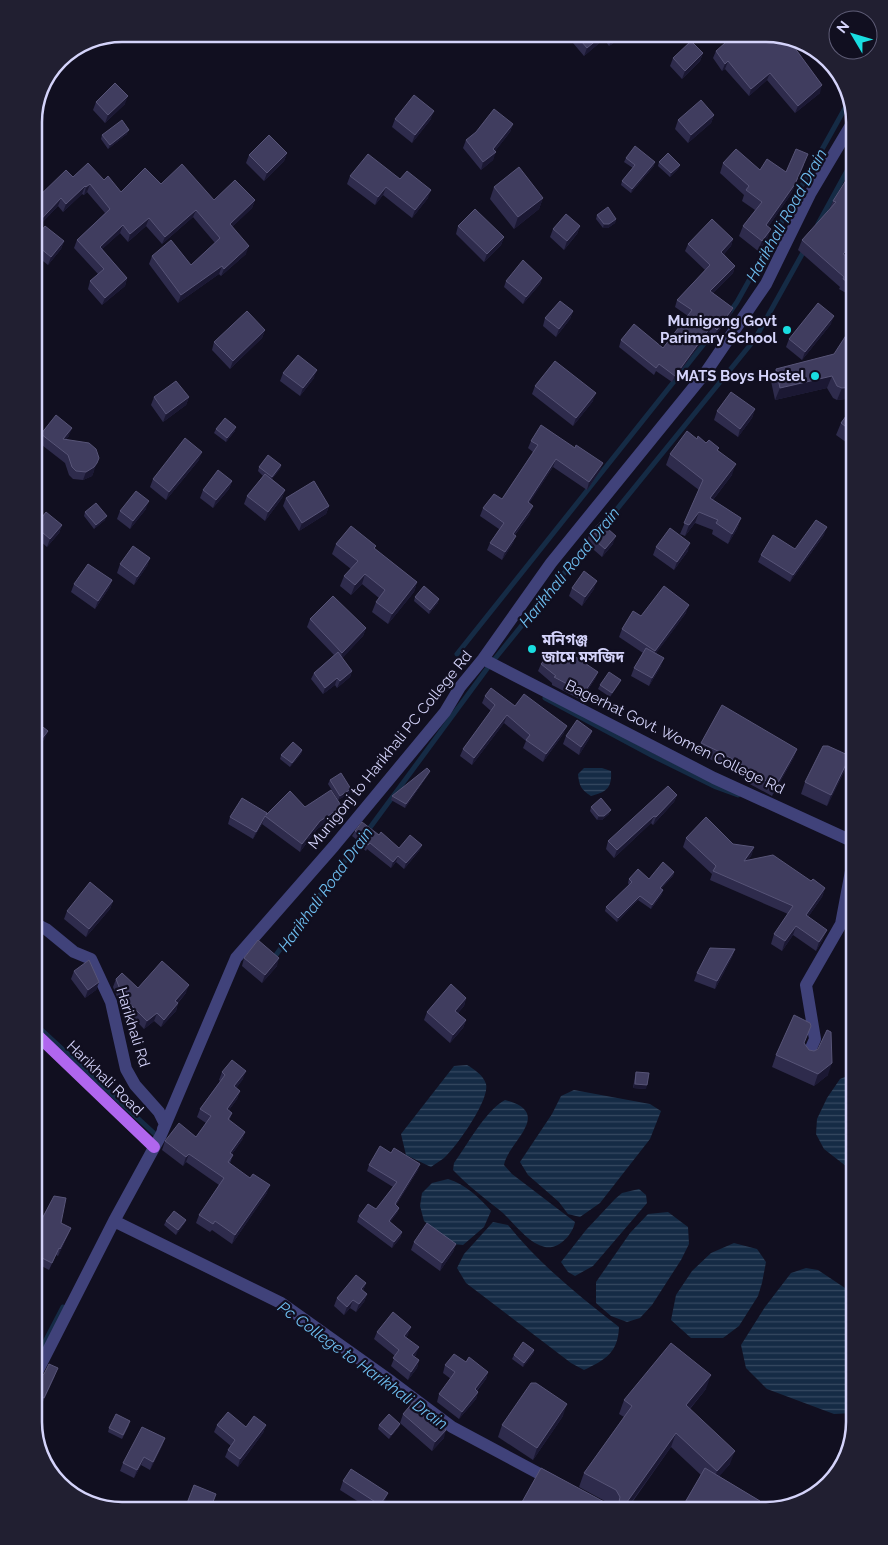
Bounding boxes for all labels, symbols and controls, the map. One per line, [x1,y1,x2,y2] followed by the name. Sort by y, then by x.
[828,10,878,60] north arrow
[833,18,852,36] text: N
[742,146,831,285] water label: Harikhali Road Drain
[660,312,777,347] place label: Munigong Govt Parimary School
[781,324,793,336] marker: Munigong Govt Parimary School
[676,367,805,385] place label: MATS Boys Hostel
[809,370,821,382] marker: MATS Boys Hostel
[515,503,624,631] water label: Harikhali Road Drain
[541,631,625,666] place label: মনিগঞ্জ জামে মসজিদ
[526,643,538,655] marker: মনিগঞ্জ জামে মসজিদ
[304,647,476,853] street label: Munigonj to Harikhali PC College Rd
[563,676,787,798] street label: Bagerhat Govt. Women College Rd
[274,823,377,955] water label: Harikhali Road Drain
[112,985,154,1069] street label: Harikhali Rd
[63,1037,147,1119] street label: Harikhali Road
[274,1297,451,1433] water label: Pc College to Harikhali Drain

